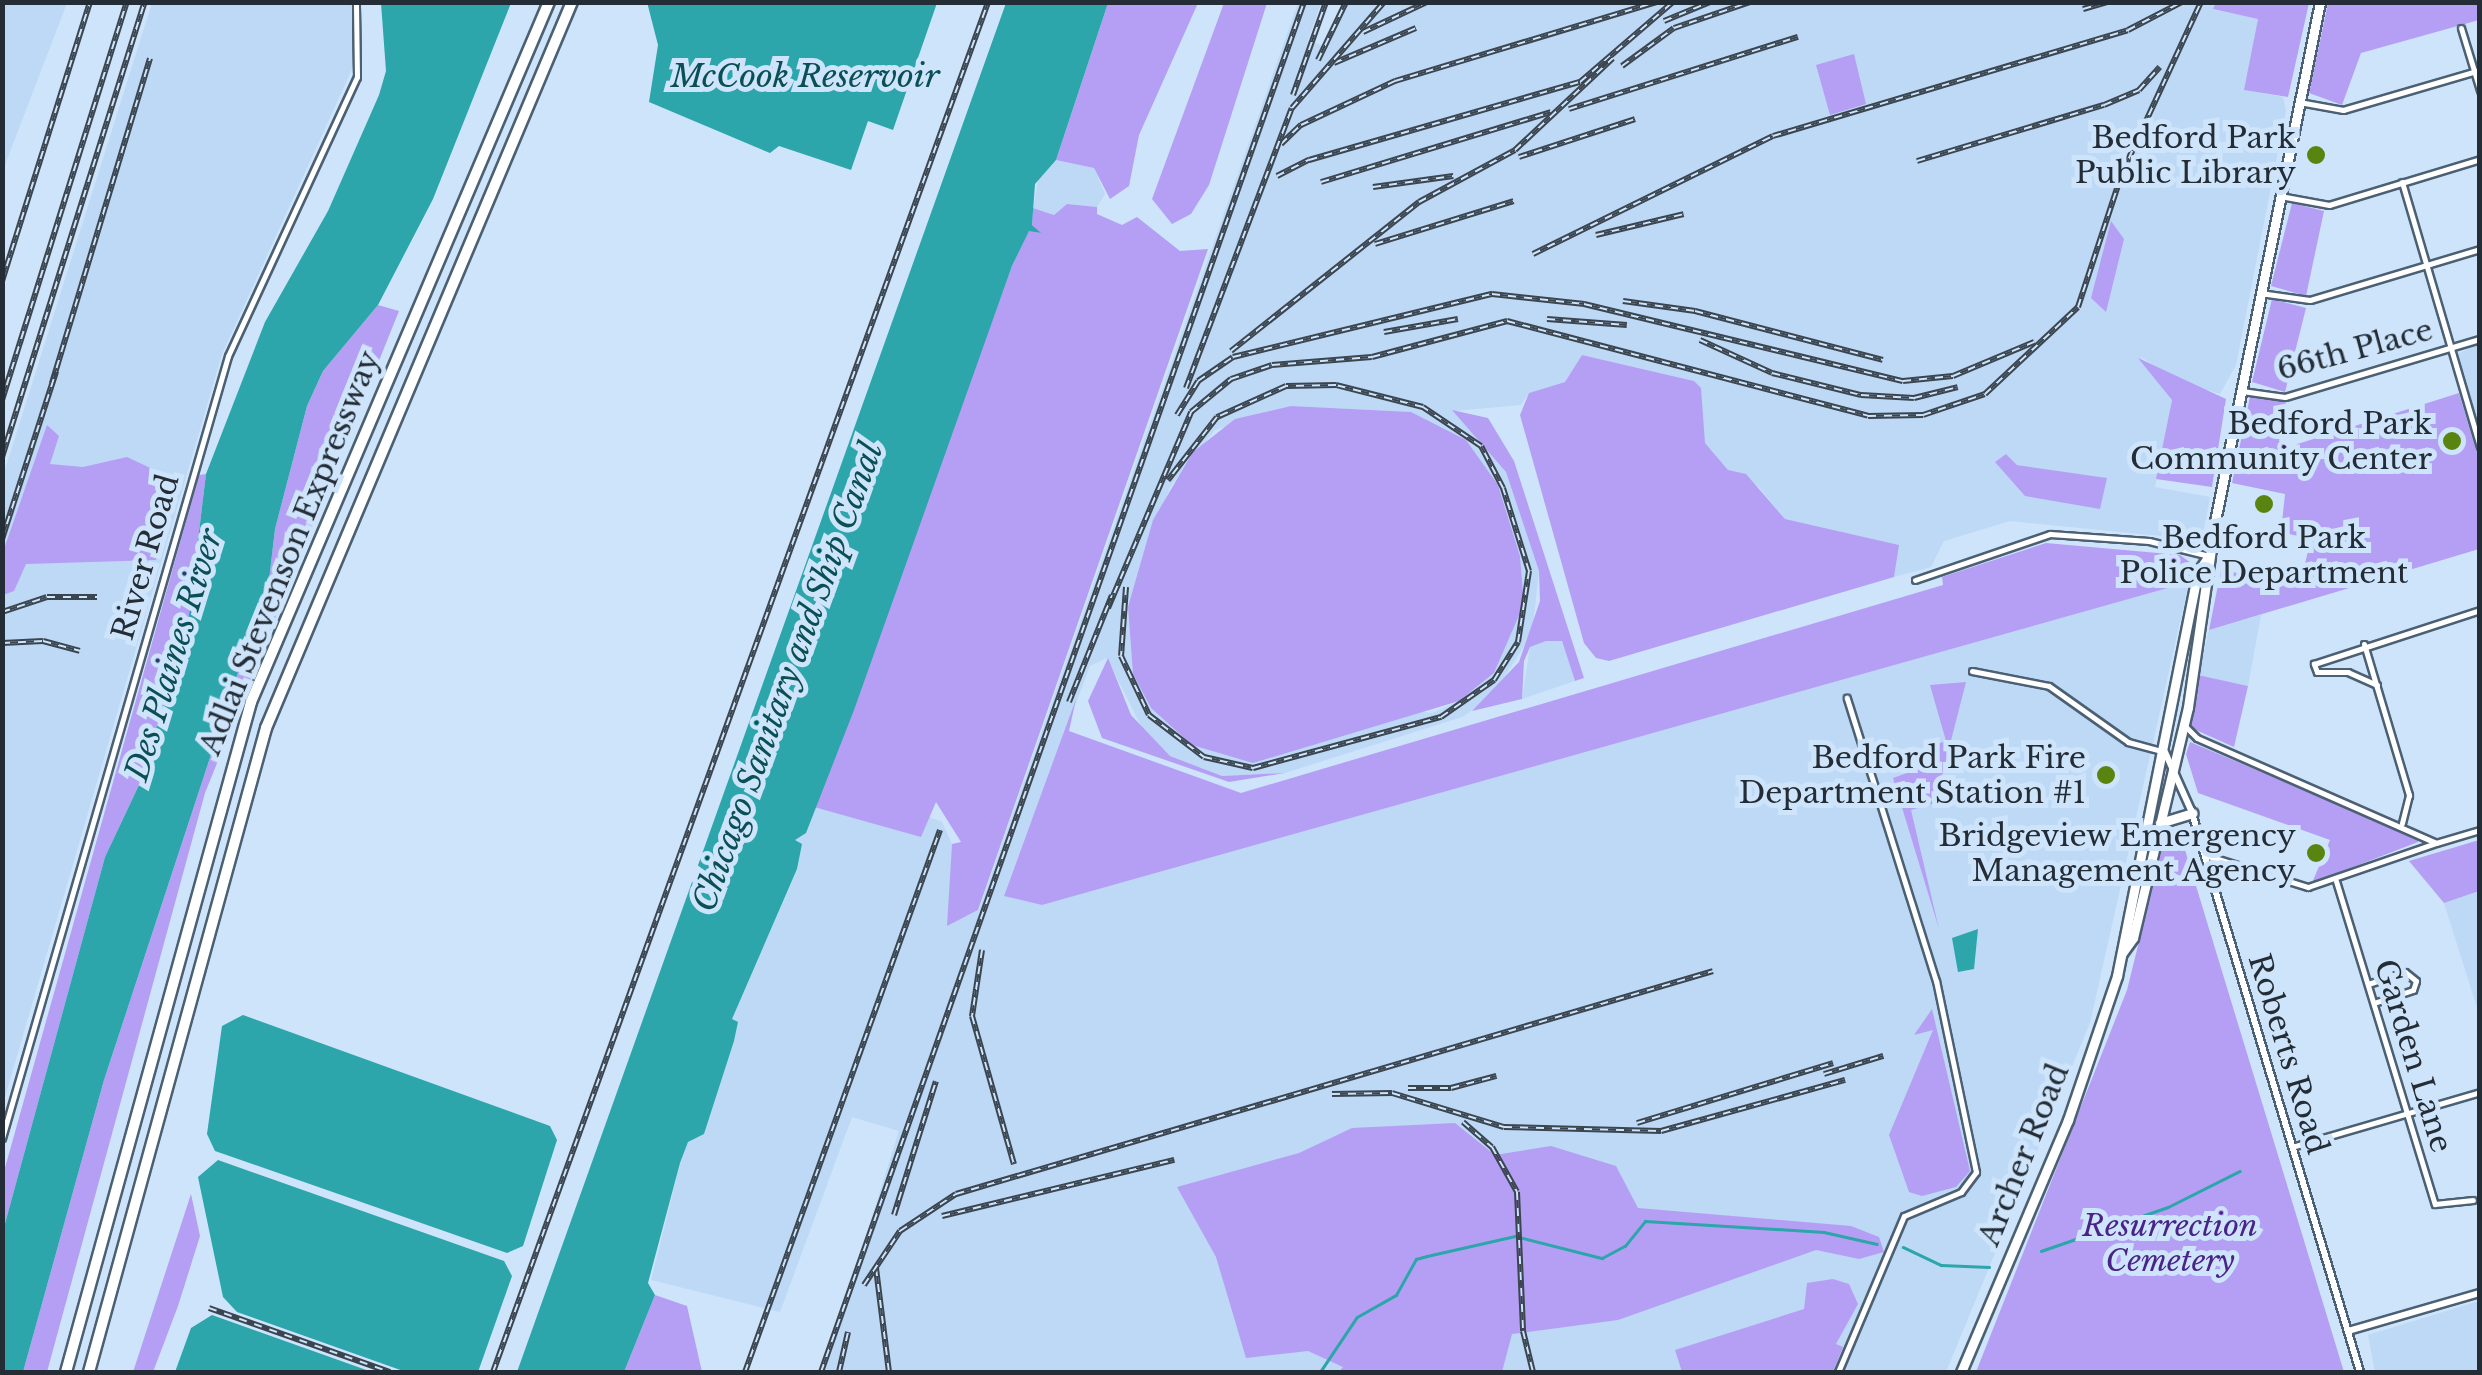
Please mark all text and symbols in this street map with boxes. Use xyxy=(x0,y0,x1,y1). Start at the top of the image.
water label: McCook Reservoir xyxy=(671,57,939,95)
place label: Bedford Park Public Library xyxy=(2075,120,2296,190)
marker: Bedford Park Public Library xyxy=(2305,144,2327,166)
street label: 66th Place xyxy=(2273,312,2437,388)
street label: Adlai Stevenson Expressway xyxy=(192,346,388,760)
place label: Bedford Park Community Center xyxy=(2129,406,2432,476)
marker: Bedford Park Community Center xyxy=(2441,430,2463,452)
water label: Chicago Sanitary and Ship Canal xyxy=(685,437,891,917)
street label: River Road xyxy=(105,470,187,644)
marker: Bedford Park Police Department xyxy=(2253,493,2275,515)
place label: Bedford Park Police Department xyxy=(2120,520,2408,590)
water label: Des Plaines River xyxy=(117,525,231,785)
place label: Bedford Park Fire Department Station #1 xyxy=(1739,740,2086,810)
marker: Bedford Park Fire Department Station #1 xyxy=(2095,764,2117,786)
place label: Bridgeview Emergency Management Agency xyxy=(1938,818,2296,888)
marker: Bridgeview Emergency Management Agency xyxy=(2305,842,2327,864)
street label: Roberts Road xyxy=(2240,950,2336,1158)
street label: Garden Lane xyxy=(2367,955,2459,1157)
street label: Archer Road xyxy=(1971,1058,2077,1252)
park label: Resurrection Cemetery xyxy=(2082,1208,2258,1278)

